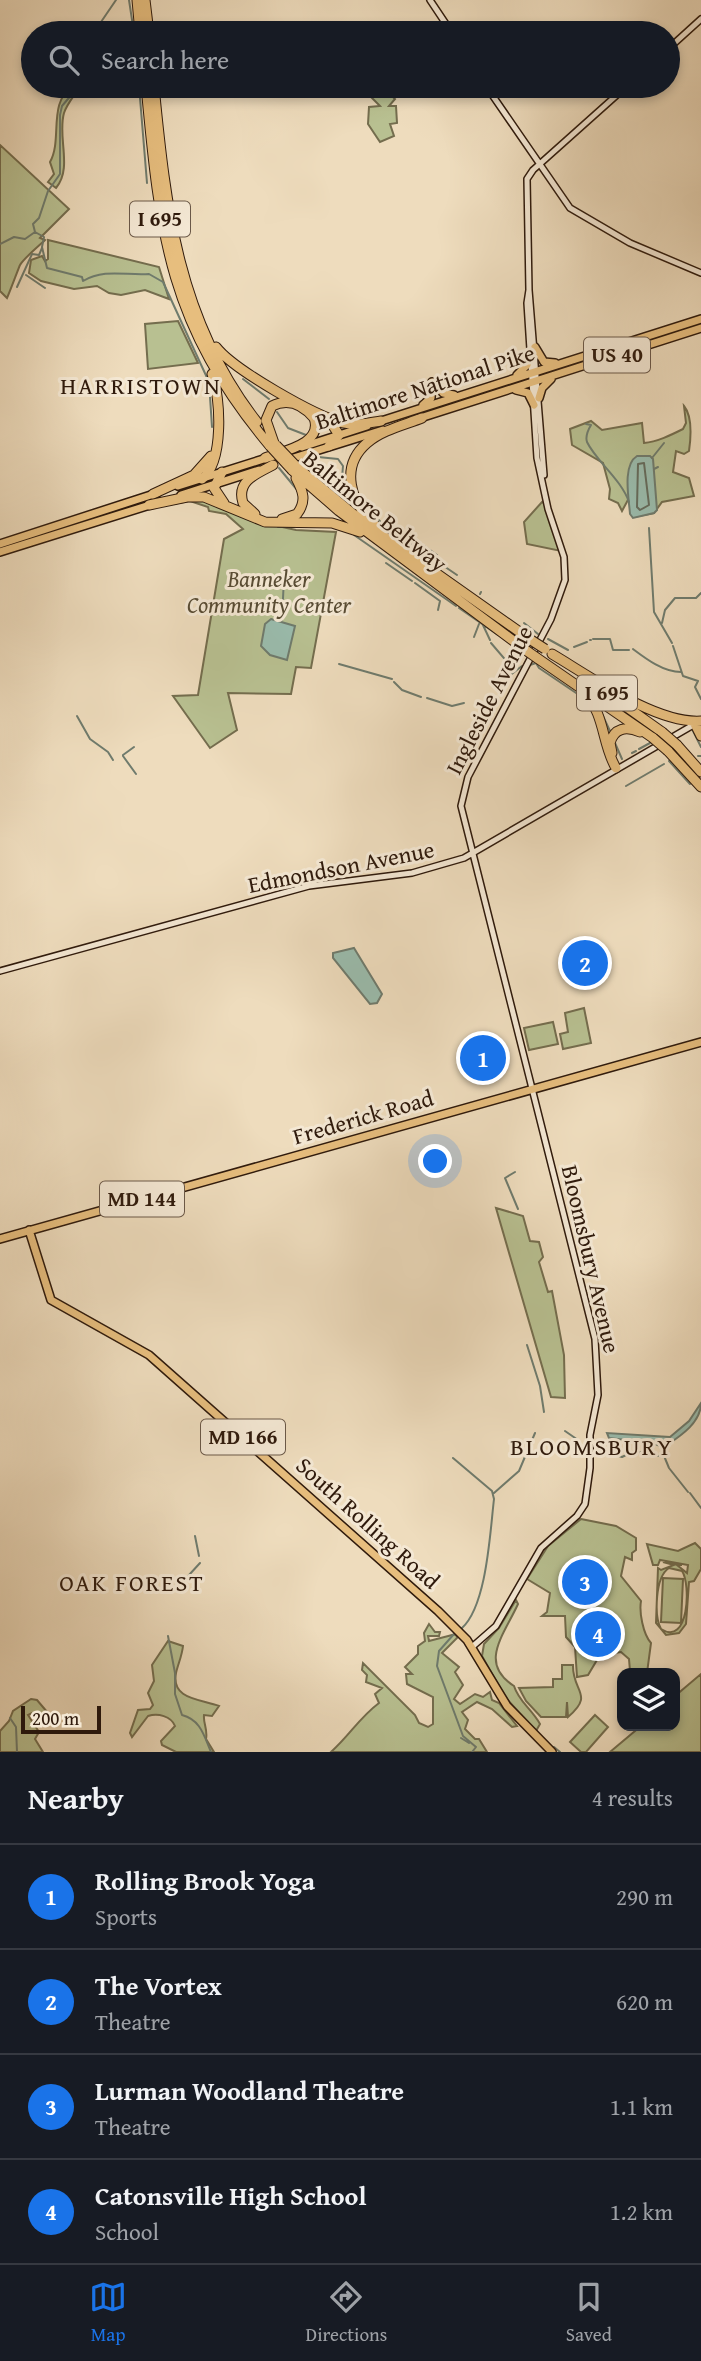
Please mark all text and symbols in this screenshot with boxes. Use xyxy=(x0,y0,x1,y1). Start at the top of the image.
search box xyxy=(21,21,680,98)
text: Search here xyxy=(101,40,229,79)
icon: search xyxy=(45,41,83,79)
road number: I 695 xyxy=(130,202,190,236)
street label: Baltimore National Pike xyxy=(311,335,539,438)
road number: US 40 xyxy=(584,338,650,372)
district label: HARRISTOWN xyxy=(60,368,222,403)
street label: Baltimore Beltway xyxy=(296,442,455,580)
park label: Banneker Community Center xyxy=(187,562,353,621)
street label: Ingleside Avenue xyxy=(437,620,540,780)
road number: I 695 xyxy=(577,676,637,710)
street label: Edmondson Avenue xyxy=(245,832,437,901)
pin: 2 xyxy=(562,937,608,989)
pin: 1 xyxy=(460,1032,506,1084)
street label: Frederick Road xyxy=(289,1080,438,1152)
your location xyxy=(418,1144,452,1178)
street label: Bloomsbury Avenue xyxy=(554,1162,629,1356)
road number: MD 144 xyxy=(100,1182,184,1216)
road number: MD 166 xyxy=(201,1420,285,1454)
district label: BLOOMSBURY xyxy=(510,1429,674,1464)
street label: South Rolling Road xyxy=(289,1449,448,1597)
pin: 3 xyxy=(562,1556,608,1608)
district label: OAK FOREST xyxy=(59,1565,205,1600)
pin: 4 xyxy=(575,1608,621,1660)
map controls xyxy=(617,1668,680,1731)
button: layers xyxy=(617,1668,680,1731)
scale bar xyxy=(21,1703,102,1735)
text: 200 m xyxy=(32,1704,79,1732)
text: Nearby xyxy=(28,1776,124,1820)
text: 4 results xyxy=(592,1781,673,1814)
text: Rolling Brook Yoga xyxy=(95,1861,315,1900)
text: 1 xyxy=(45,1880,57,1913)
text: 290 m xyxy=(616,1880,673,1913)
text: Sports xyxy=(95,1900,157,1933)
text: The Vortex xyxy=(95,1966,222,2005)
text: 2 xyxy=(45,1985,57,2018)
text: 620 m xyxy=(616,1985,673,2018)
text: Theatre xyxy=(95,2005,171,2038)
text: Lurman Woodland Theatre xyxy=(95,2071,404,2110)
text: 3 xyxy=(45,2090,57,2123)
text: 1.1 km xyxy=(610,2090,673,2123)
text: Theatre xyxy=(95,2110,171,2143)
text: Catonsville High School xyxy=(95,2176,366,2215)
text: 4 xyxy=(45,2195,57,2228)
text: 1.2 km xyxy=(610,2195,673,2228)
text: School xyxy=(95,2215,159,2248)
tab: Map xyxy=(89,2278,127,2348)
tab: Directions xyxy=(306,2278,387,2348)
tab: Saved xyxy=(566,2278,612,2348)

